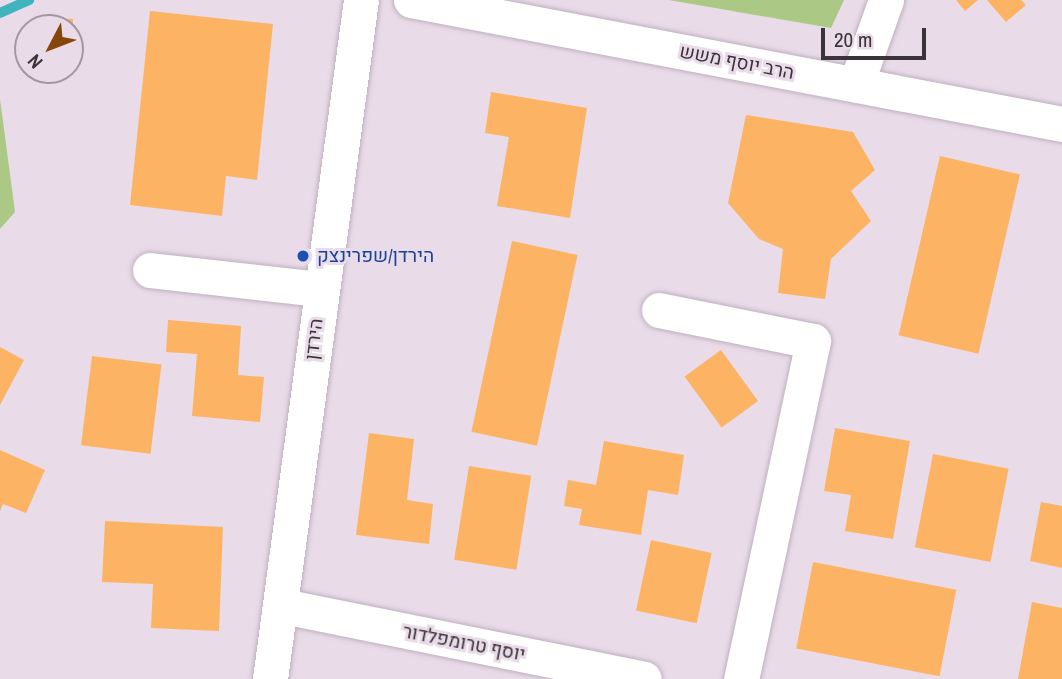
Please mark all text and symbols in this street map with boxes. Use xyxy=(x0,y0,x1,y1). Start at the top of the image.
north arrow xyxy=(14,14,84,84)
scale bar xyxy=(824,14,929,58)
text: 20 m xyxy=(834,25,872,54)
street label: הרב יוסף משש xyxy=(678,40,796,84)
text: N xyxy=(21,49,48,75)
place label: הירדן/שפרינצק xyxy=(317,245,434,267)
marker: הירדן/שפרינצק xyxy=(295,248,311,264)
street label: הירדן xyxy=(300,317,328,361)
street label: יוסף טרומפלדור xyxy=(401,620,527,666)

